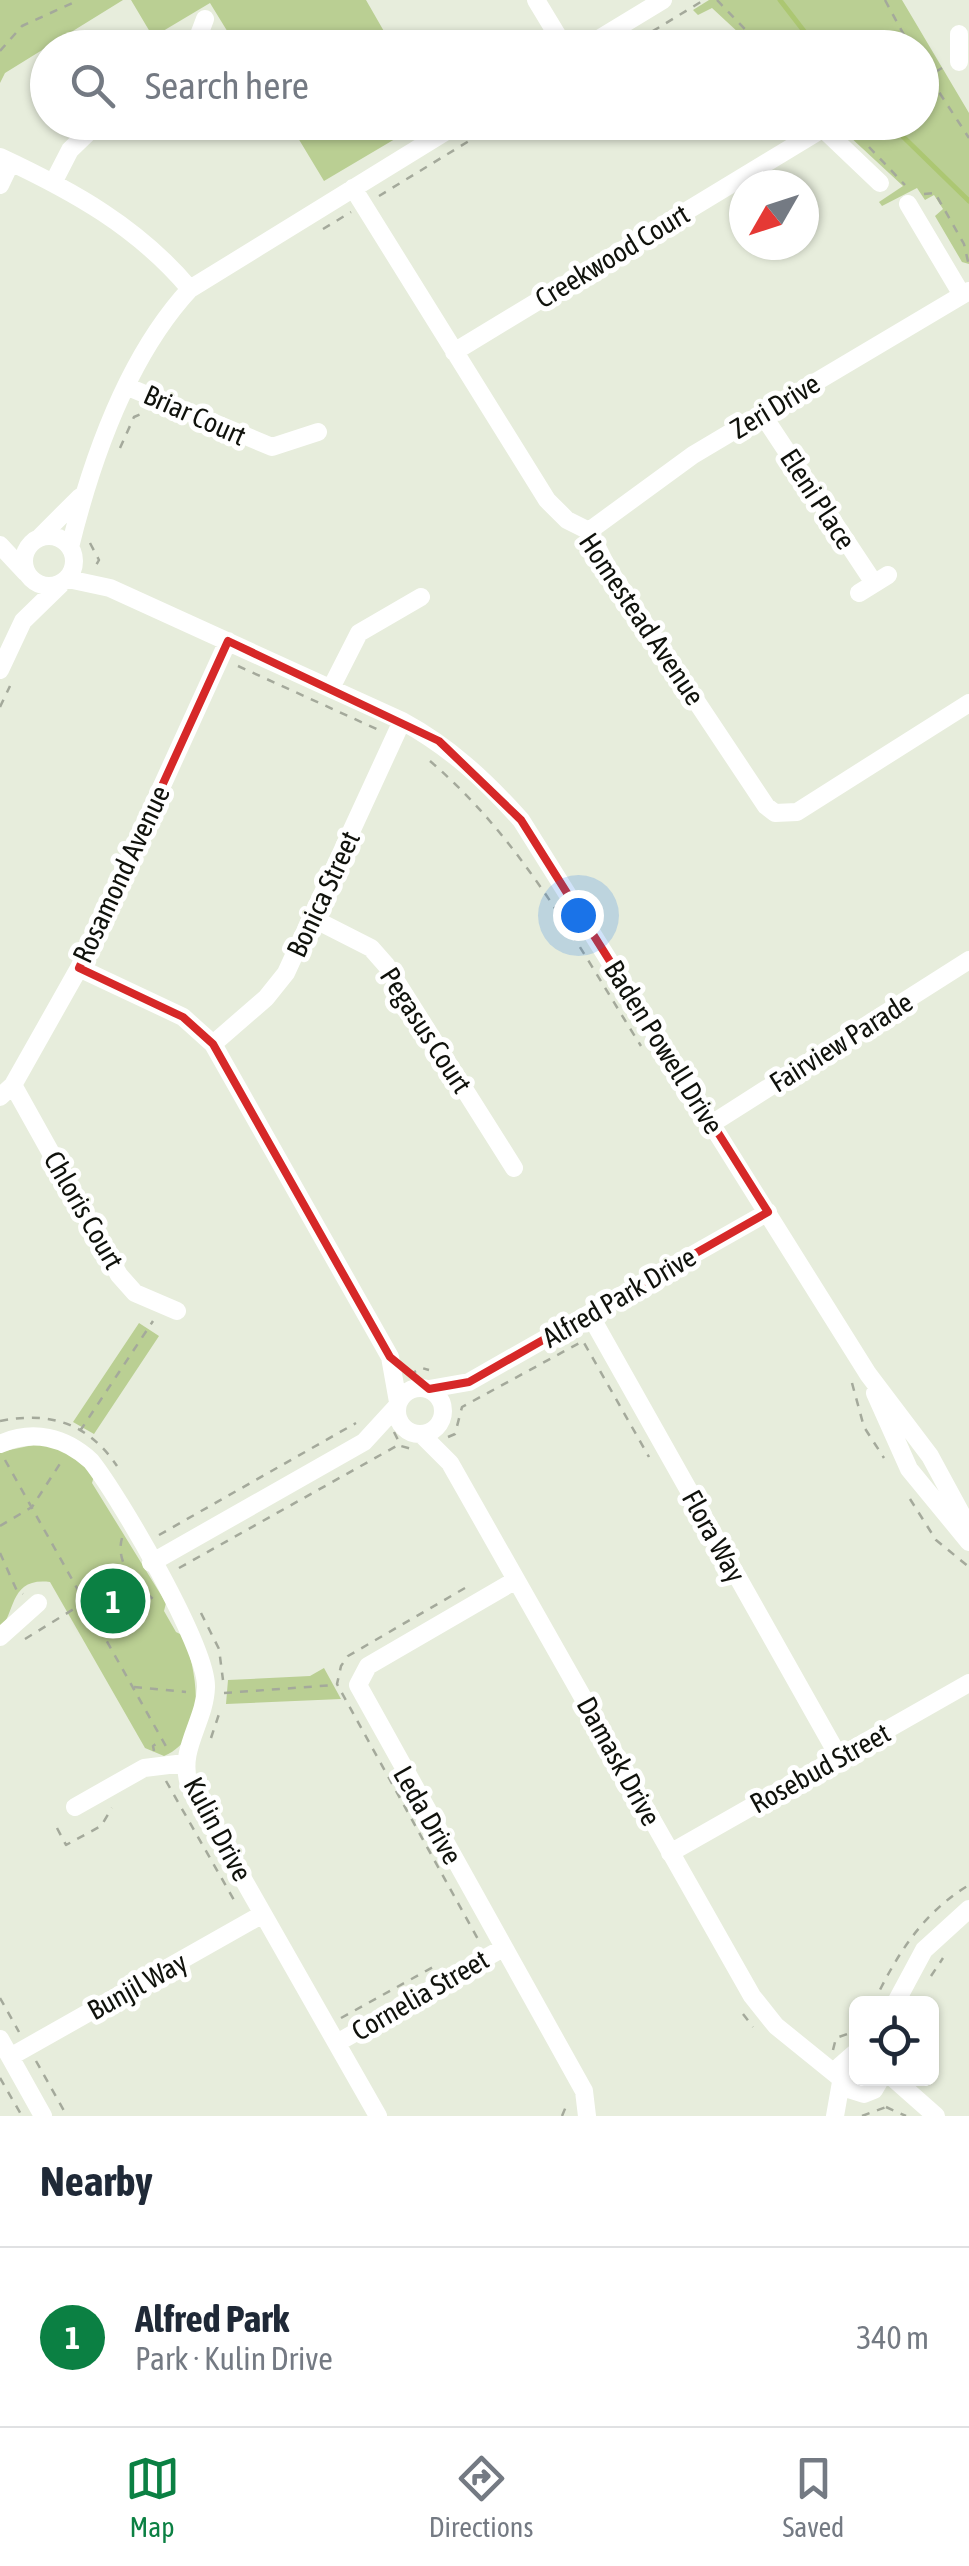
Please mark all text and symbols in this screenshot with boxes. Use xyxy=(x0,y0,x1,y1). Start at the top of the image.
search box xyxy=(30,30,939,140)
icon: search xyxy=(65,58,120,113)
text: Search here xyxy=(145,64,309,107)
north arrow xyxy=(729,170,819,260)
street label: Creekwood Court xyxy=(529,198,695,314)
street label: Zeri Drive xyxy=(725,367,825,445)
street label: Briar Court xyxy=(139,378,251,452)
street label: Eleni Place xyxy=(774,443,862,555)
street label: Homestead Avenue xyxy=(573,527,711,711)
street label: Rosamond Avenue xyxy=(66,780,176,968)
street label: Bonica Street xyxy=(280,826,366,962)
your location xyxy=(553,890,604,941)
street label: Baden Powell Drive xyxy=(598,954,730,1140)
street label: Pegasus Court xyxy=(374,961,478,1099)
street label: Fairview Parade xyxy=(764,985,918,1099)
street label: Chloris Court xyxy=(38,1146,130,1274)
street label: Alfred Park Drive xyxy=(537,1240,701,1354)
street label: Flora Way xyxy=(676,1484,752,1588)
pin: 1 xyxy=(80,1564,146,1638)
street label: Damask Drive xyxy=(571,1691,667,1831)
street label: Rosebud Street xyxy=(744,1716,896,1820)
street label: Leda Drive xyxy=(387,1760,469,1870)
street label: Kulin Drive xyxy=(177,1772,259,1886)
street label: Cornelia Street xyxy=(346,1943,494,2047)
street label: Bunjil Way xyxy=(82,1946,192,2026)
map controls xyxy=(849,1996,939,2086)
button: locate xyxy=(849,1996,939,2086)
text: Nearby xyxy=(40,2157,153,2205)
text: Alfred Park xyxy=(135,2297,289,2340)
text: 1 xyxy=(65,2319,80,2356)
text: 340 m xyxy=(856,2319,929,2356)
text: Park · Kulin Drive xyxy=(135,2340,333,2377)
tab: Map xyxy=(125,2451,180,2543)
tab: Directions xyxy=(429,2451,533,2543)
tab: Saved xyxy=(783,2451,844,2543)

